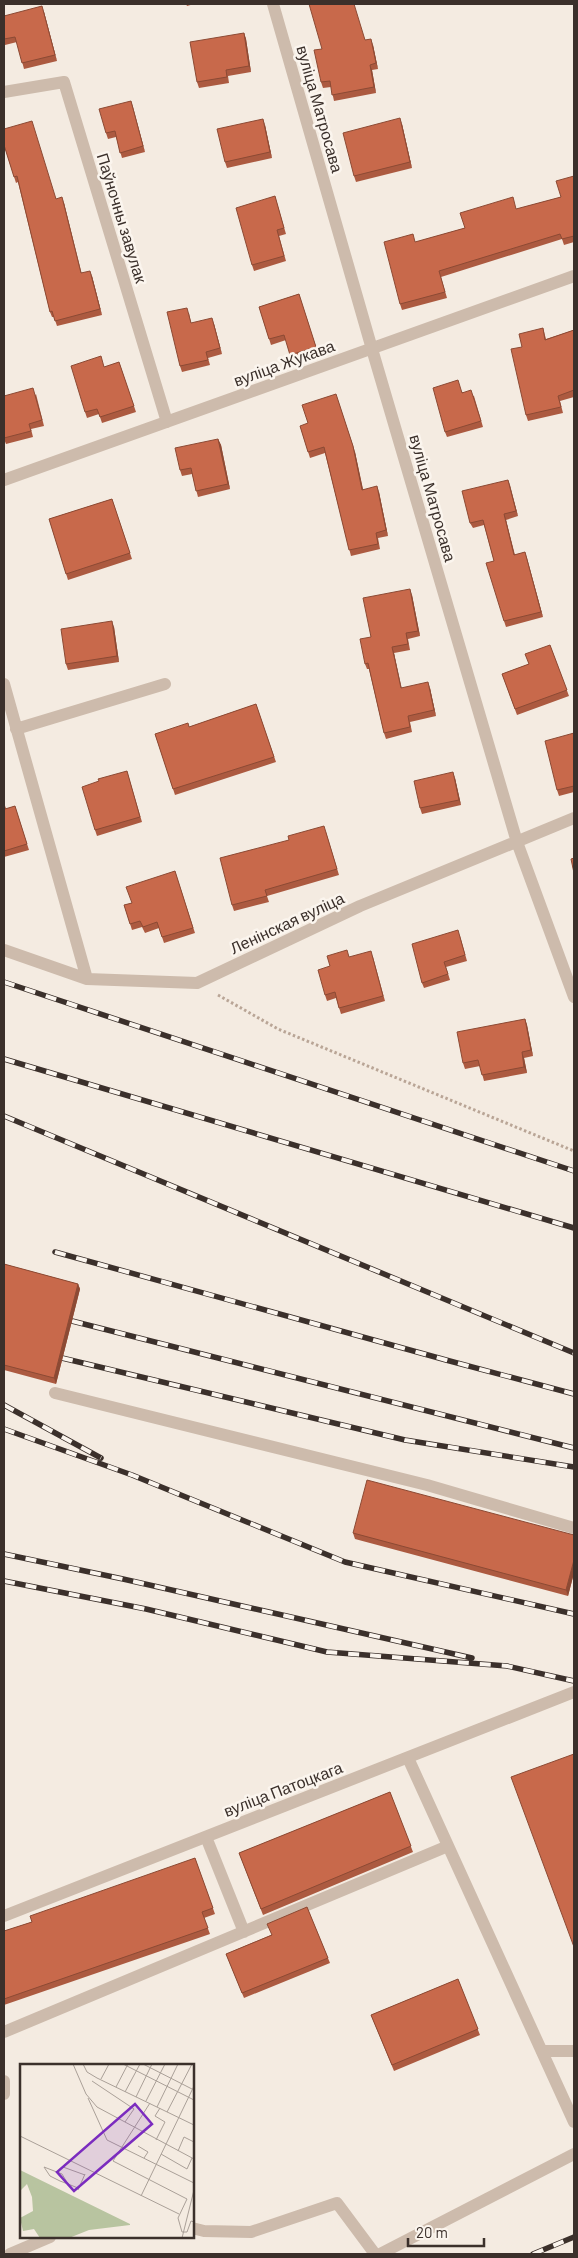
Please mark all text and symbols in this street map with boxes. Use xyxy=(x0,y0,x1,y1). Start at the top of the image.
street label: вуліца Матросава xyxy=(293,43,348,175)
street label: Паўночны завулак xyxy=(94,151,152,286)
street label: вуліца Жукава xyxy=(231,335,337,390)
street label: вуліца Матросава xyxy=(406,432,461,564)
street label: Ленінская вуліца xyxy=(227,888,347,957)
street label: вуліца Патоцкага xyxy=(221,1757,345,1820)
inset map xyxy=(20,2064,194,2238)
scale bar xyxy=(408,2216,484,2248)
text: 20 m xyxy=(416,2223,448,2241)

